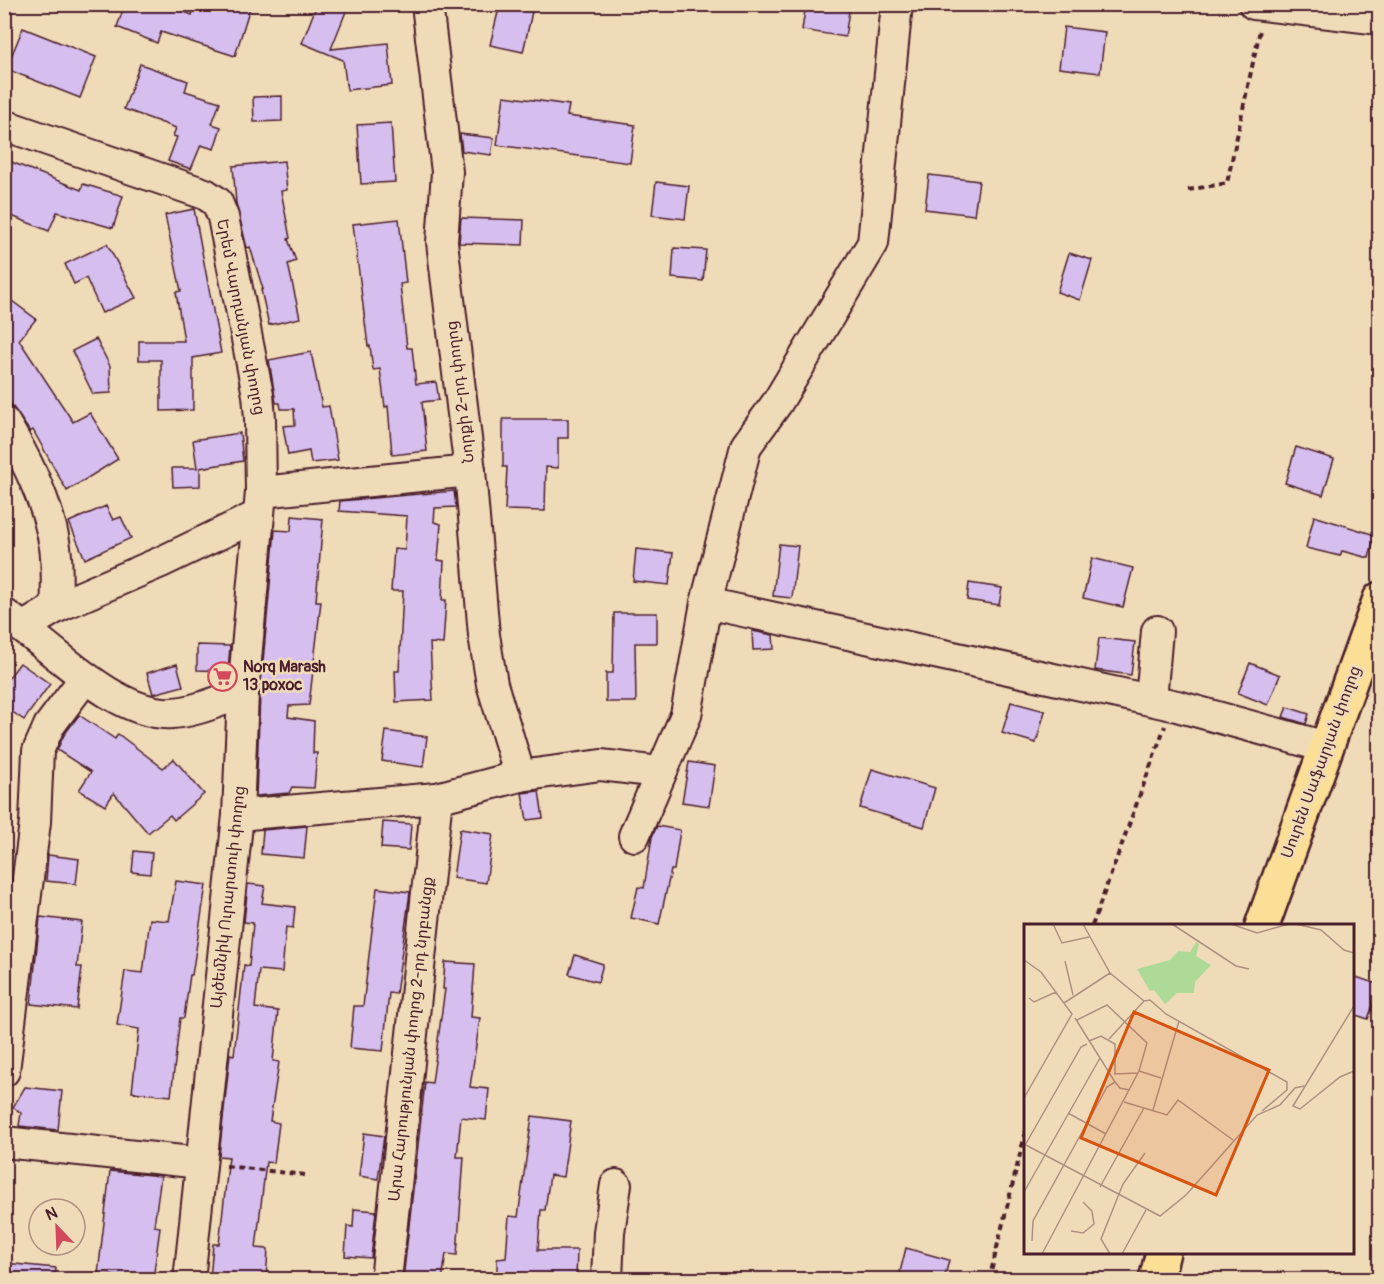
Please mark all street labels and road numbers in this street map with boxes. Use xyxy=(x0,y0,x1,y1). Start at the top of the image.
street label: Երեմ Վարդանյան փողոց xyxy=(212,217,270,417)
street label: Նորքի 2-րդ փողոց xyxy=(441,320,479,464)
street label: Սուրեն Սաֆարյան փողոց xyxy=(1277,663,1365,861)
street label: Այծեմնիկ Ուրարտուի փողոց xyxy=(206,785,250,1009)
street label: Արա Հարությունյան փողոց 2-րդ նրբանցք xyxy=(384,876,438,1202)

